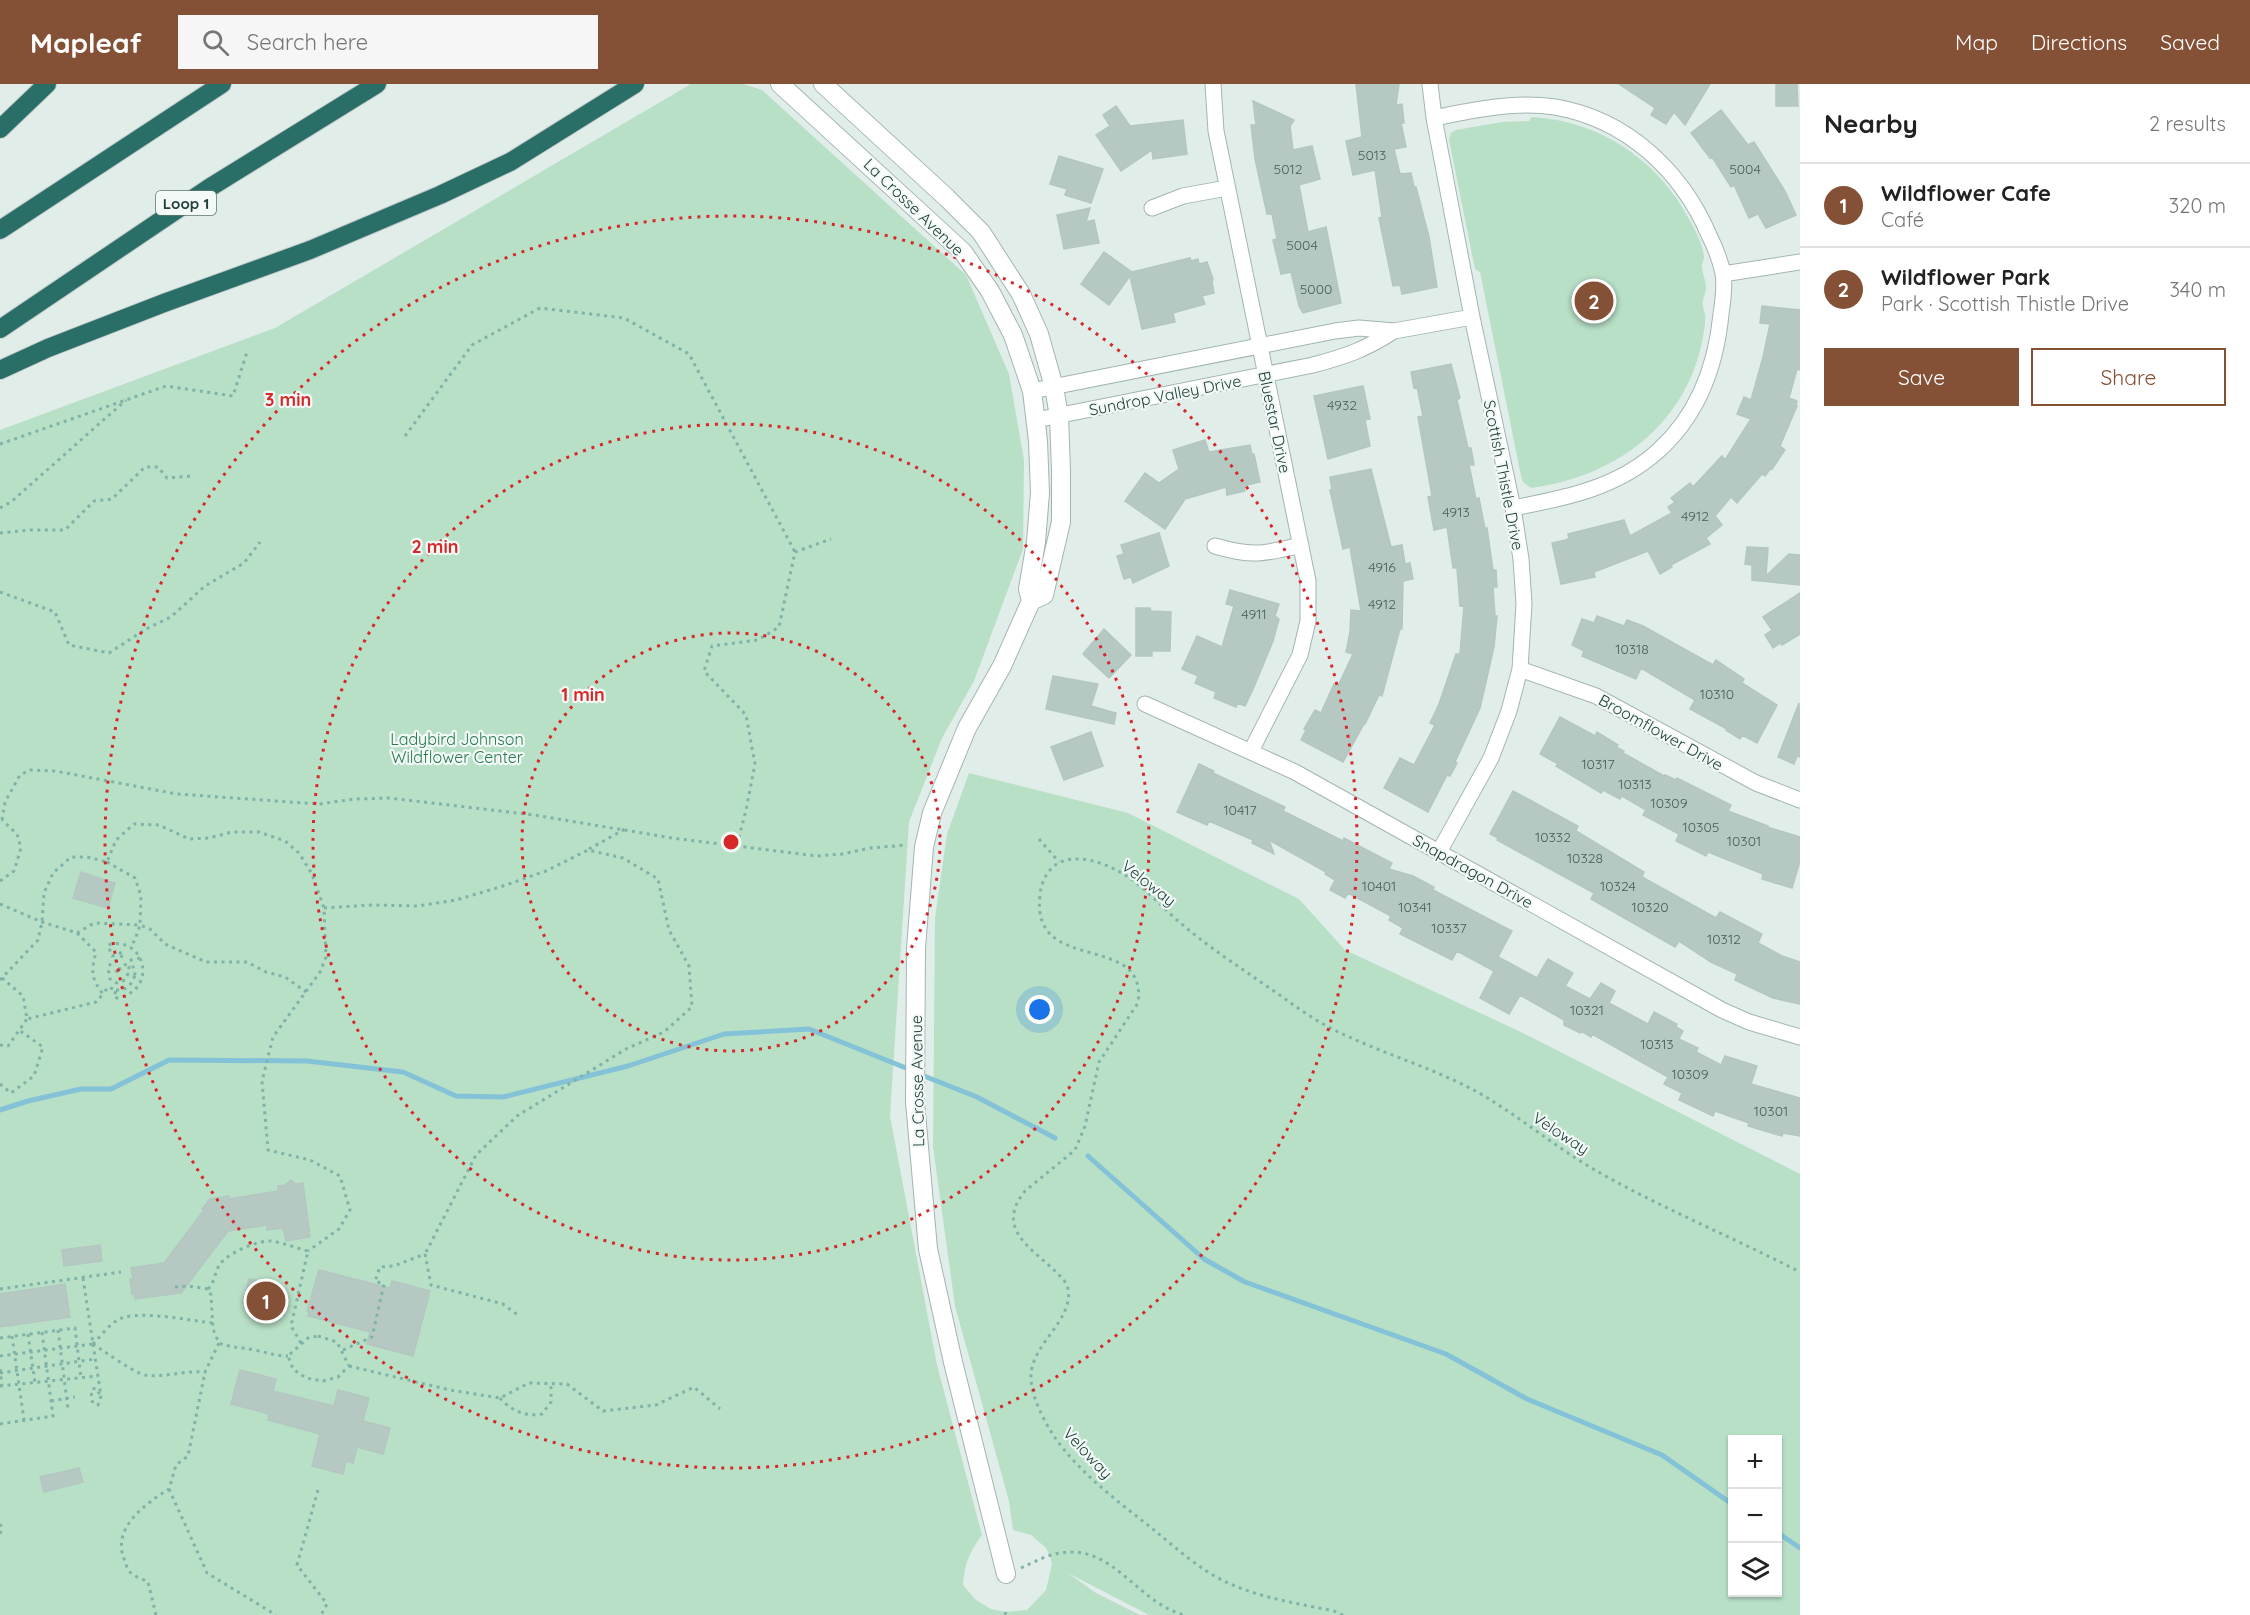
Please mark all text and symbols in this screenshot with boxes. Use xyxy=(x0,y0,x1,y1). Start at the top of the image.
search box xyxy=(178,15,598,69)
text: Mapleaf xyxy=(30,25,142,60)
icon: search xyxy=(199,26,232,59)
text: Search here xyxy=(247,28,368,56)
text: Map xyxy=(1955,29,1998,55)
text: Directions xyxy=(2031,29,2127,55)
text: Saved xyxy=(2160,29,2220,55)
text: Nearby xyxy=(1824,107,1918,140)
text: 2 results xyxy=(2149,111,2226,136)
house number: 5013 xyxy=(1358,146,1386,164)
street label: La Crosse Avenue xyxy=(860,154,968,260)
house number: 5012 xyxy=(1274,160,1303,178)
house number: 5004 xyxy=(1729,160,1761,178)
text: Wildflower Cafe xyxy=(1881,179,2051,207)
road number: Loop 1 xyxy=(156,191,216,215)
text: 1 xyxy=(1840,193,1847,218)
text: 320 m xyxy=(2169,193,2226,218)
text: Café xyxy=(1881,207,1924,232)
house number: 5004 xyxy=(1286,236,1318,254)
text: Wildflower Park xyxy=(1881,263,2050,291)
text: 2 xyxy=(1838,277,1849,302)
text: 340 m xyxy=(2169,277,2226,302)
pin: 2 xyxy=(1574,278,1614,324)
house number: 5000 xyxy=(1300,280,1332,298)
text: Park · Scottish Thistle Drive xyxy=(1881,291,2129,316)
button: Save xyxy=(1824,348,2019,406)
button: Share xyxy=(2031,348,2226,406)
street label: Bluestar Drive xyxy=(1254,369,1296,475)
street label: Sundrop Valley Drive xyxy=(1087,370,1243,420)
text: 3 min xyxy=(265,388,311,411)
house number: 4932 xyxy=(1327,396,1357,414)
street label: Scottish Thistle Drive xyxy=(1480,398,1528,552)
house number: 4913 xyxy=(1442,503,1470,521)
house number: 4912 xyxy=(1681,507,1709,525)
text: 2 min xyxy=(412,535,458,558)
house number: 4916 xyxy=(1368,558,1396,576)
house number: 4912 xyxy=(1368,595,1396,613)
house number: 4911 xyxy=(1241,605,1267,623)
house number: 10318 xyxy=(1615,640,1649,658)
text: 1 min xyxy=(561,683,605,706)
house number: 10310 xyxy=(1700,685,1734,703)
street label: Broomflower Drive xyxy=(1595,689,1727,775)
park label: Ladybird Johnson Wildflower Center xyxy=(390,729,524,767)
house number: 10317 xyxy=(1581,755,1615,773)
house number: 10313 xyxy=(1618,775,1652,793)
house number: 10309 xyxy=(1651,794,1688,812)
house number: 10417 xyxy=(1223,801,1257,819)
house number: 10305 xyxy=(1683,818,1719,836)
house number: 10332 xyxy=(1535,828,1571,846)
street label: Snapdragon Drive xyxy=(1409,830,1537,912)
centre of rings xyxy=(721,832,741,852)
house number: 10301 xyxy=(1727,832,1761,850)
house number: 10328 xyxy=(1567,849,1603,867)
street label: Veloway xyxy=(1118,856,1180,910)
house number: 10401 xyxy=(1362,877,1396,895)
house number: 10324 xyxy=(1600,877,1636,895)
house number: 10341 xyxy=(1398,898,1432,916)
house number: 10320 xyxy=(1632,898,1668,916)
house number: 10337 xyxy=(1431,919,1467,937)
house number: 10312 xyxy=(1707,930,1741,948)
your location xyxy=(1025,995,1054,1024)
house number: 10321 xyxy=(1570,1001,1604,1019)
street label: La Crosse Avenue xyxy=(906,1015,928,1147)
house number: 10313 xyxy=(1640,1035,1674,1053)
house number: 10309 xyxy=(1672,1065,1709,1083)
house number: 10301 xyxy=(1754,1102,1788,1120)
street label: Veloway xyxy=(1529,1107,1593,1159)
pin: 1 xyxy=(246,1278,286,1324)
street label: Veloway xyxy=(1059,1423,1117,1483)
map controls xyxy=(1728,1435,1782,1597)
button: + xyxy=(1728,1435,1782,1489)
button: − xyxy=(1728,1489,1782,1543)
button: layers xyxy=(1728,1543,1782,1597)

